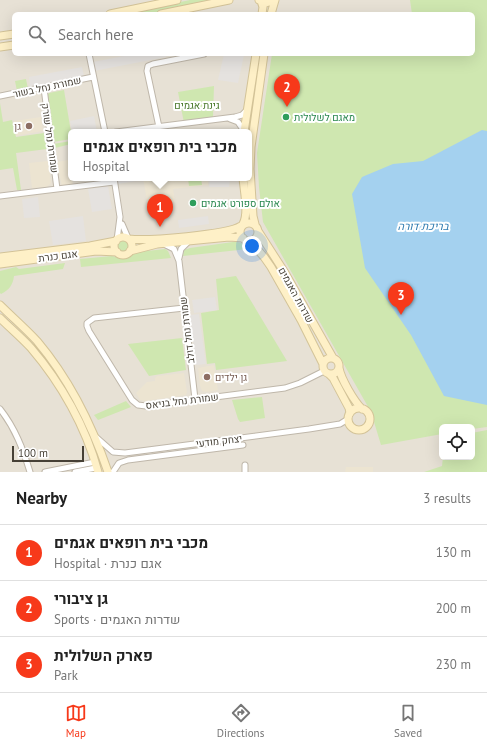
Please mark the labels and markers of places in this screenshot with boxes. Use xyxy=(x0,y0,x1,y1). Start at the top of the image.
pin: 2 xyxy=(274,74,300,107)
place label: מאגם לשלולית xyxy=(294,111,355,124)
marker: מאגם לשלולית xyxy=(281,112,291,122)
place label: גן xyxy=(14,120,21,133)
marker: גן xyxy=(24,121,34,131)
pin: 1 xyxy=(147,194,173,227)
place label: אולם ספורט אגמים xyxy=(201,197,280,210)
marker: אולם ספורט אגמים xyxy=(188,198,198,208)
pin: 3 xyxy=(388,282,414,315)
place label: גן ילדים xyxy=(215,371,247,384)
marker: גן ילדים xyxy=(202,372,212,382)

